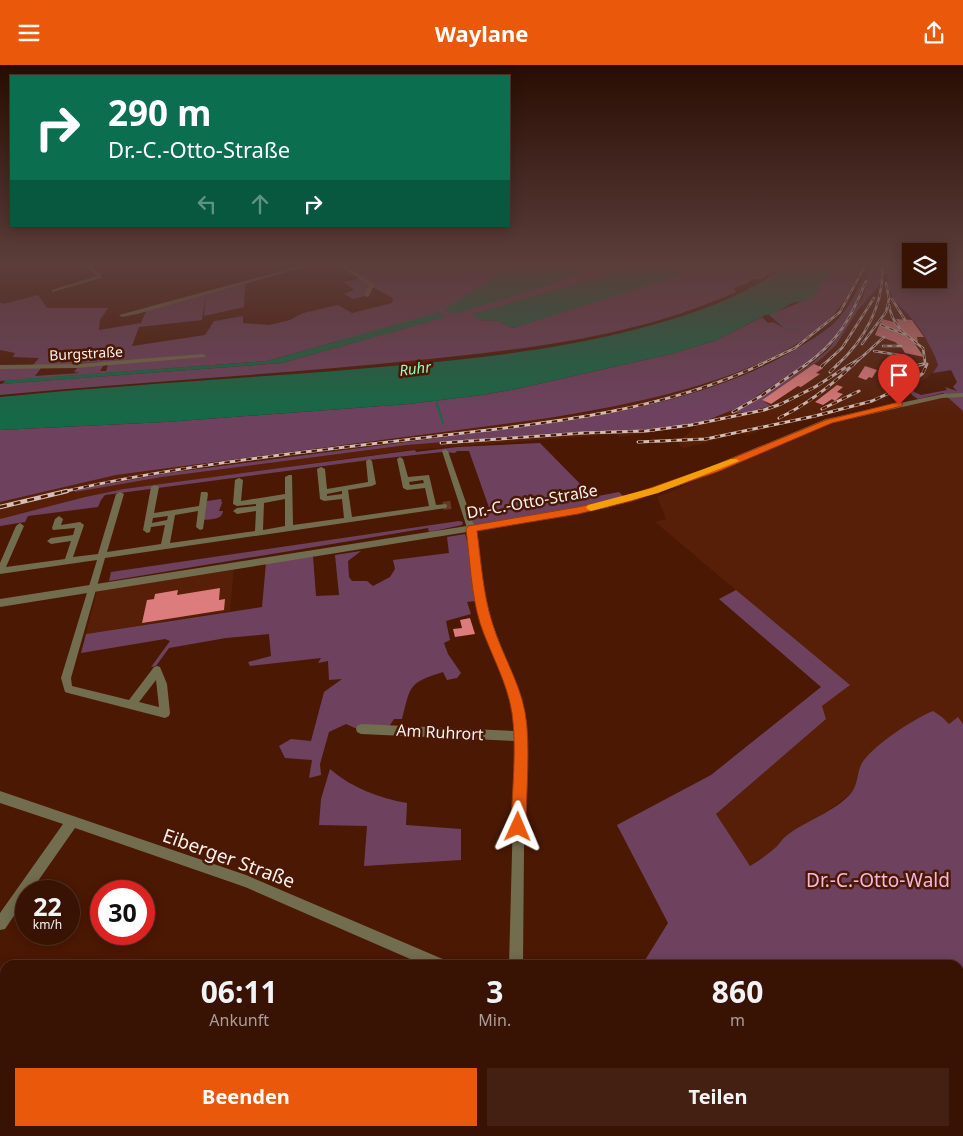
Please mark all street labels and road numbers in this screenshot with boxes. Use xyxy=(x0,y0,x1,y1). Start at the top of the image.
street label: Burgstraße xyxy=(49,342,123,364)
street label: Dr.-C.-Otto-Straße xyxy=(465,479,599,523)
street label: Am Ruhrort xyxy=(396,719,484,745)
street label: Eiberger Straße xyxy=(159,822,299,894)

